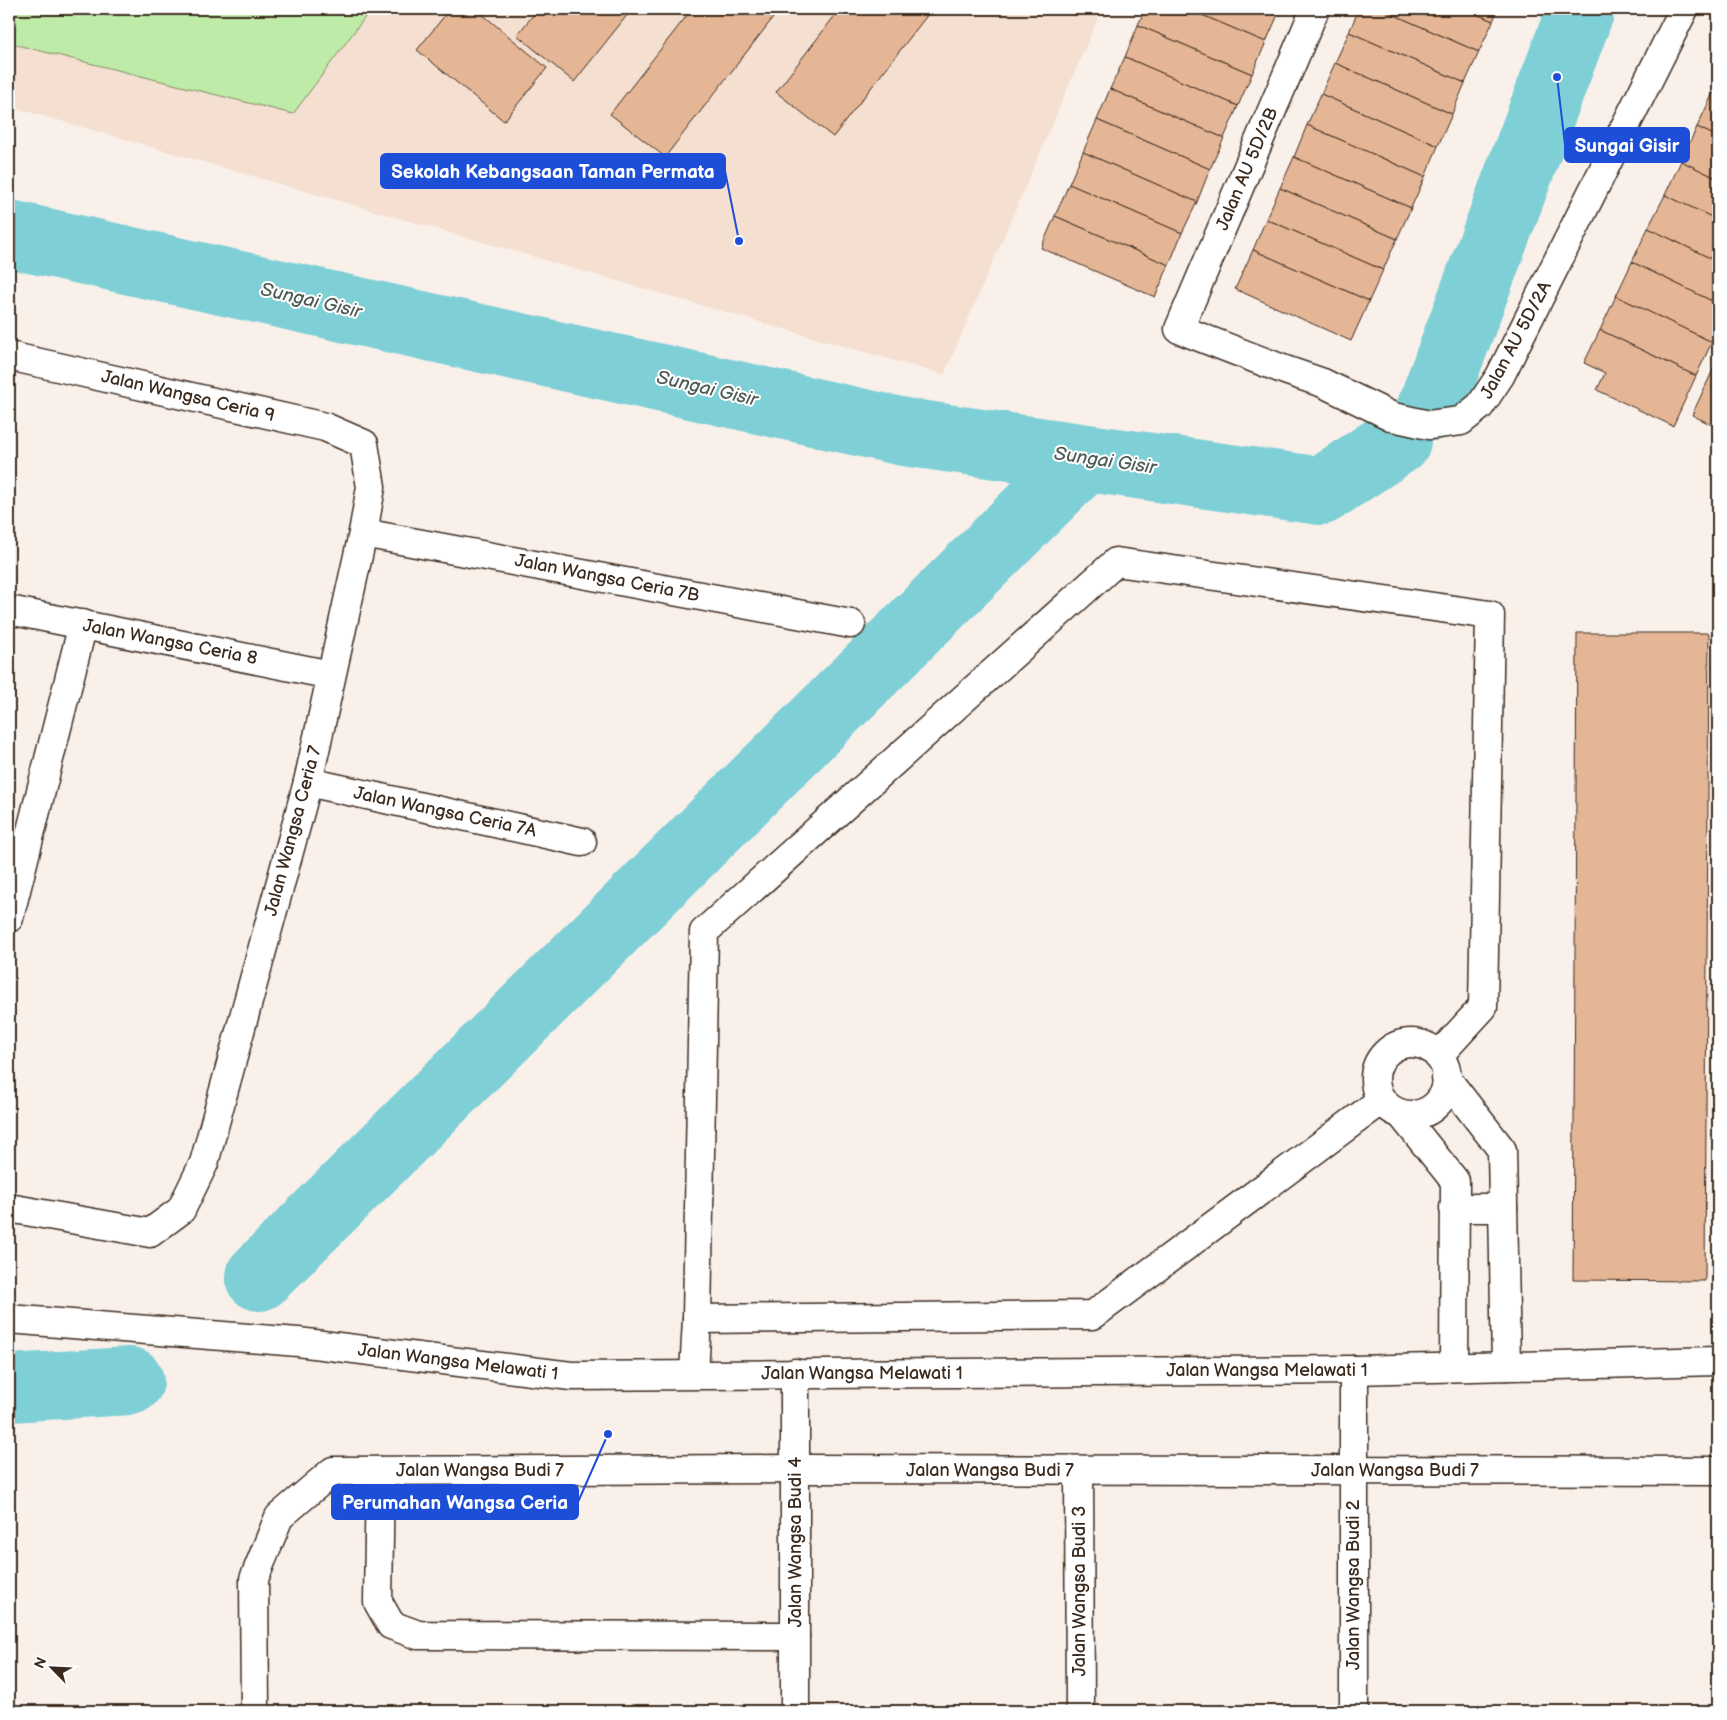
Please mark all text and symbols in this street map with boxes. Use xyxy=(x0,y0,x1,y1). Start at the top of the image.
street label: Jalan AU 5D/2B xyxy=(1212,104,1282,234)
callout: Sungai Gisir xyxy=(1565,128,1689,162)
text: Sungai Gisir xyxy=(1575,135,1680,158)
callout: Sekolah Kebangsaan Taman Permata xyxy=(381,154,725,188)
text: Sekolah Kebangsaan Taman Permata xyxy=(391,161,715,184)
water label: Sungai Gisir xyxy=(258,278,365,324)
street label: Jalan AU 5D/2A xyxy=(1476,278,1556,402)
street label: Jalan Wangsa Ceria 9 xyxy=(99,366,277,426)
water label: Sungai Gisir xyxy=(654,366,761,412)
water label: Sungai Gisir xyxy=(1052,442,1159,480)
street label: Jalan Wangsa Ceria 7B xyxy=(513,550,701,606)
street label: Jalan Wangsa Ceria 8 xyxy=(81,615,259,669)
street label: Jalan Wangsa Ceria 7 xyxy=(260,743,326,918)
street label: Jalan Wangsa Ceria 7A xyxy=(352,782,538,842)
street label: Jalan Wangsa Melawati 1 xyxy=(357,1339,559,1385)
street label: Jalan Wangsa Melawati 1 xyxy=(1166,1360,1368,1381)
street label: Jalan Wangsa Melawati 1 xyxy=(761,1363,963,1384)
street label: Jalan Wangsa Budi 4 xyxy=(785,1457,806,1627)
street label: Jalan Wangsa Budi 7 xyxy=(396,1460,564,1481)
street label: Jalan Wangsa Budi 7 xyxy=(906,1460,1074,1481)
street label: Jalan Wangsa Budi 7 xyxy=(1311,1460,1479,1481)
callout: Perumahan Wangsa Ceria xyxy=(332,1485,578,1519)
text: Perumahan Wangsa Ceria xyxy=(342,1492,568,1515)
street label: Jalan Wangsa Budi 2 xyxy=(1343,1500,1364,1670)
street label: Jalan Wangsa Budi 3 xyxy=(1069,1506,1090,1676)
north arrow xyxy=(28,1642,78,1692)
text: N xyxy=(31,1655,50,1671)

